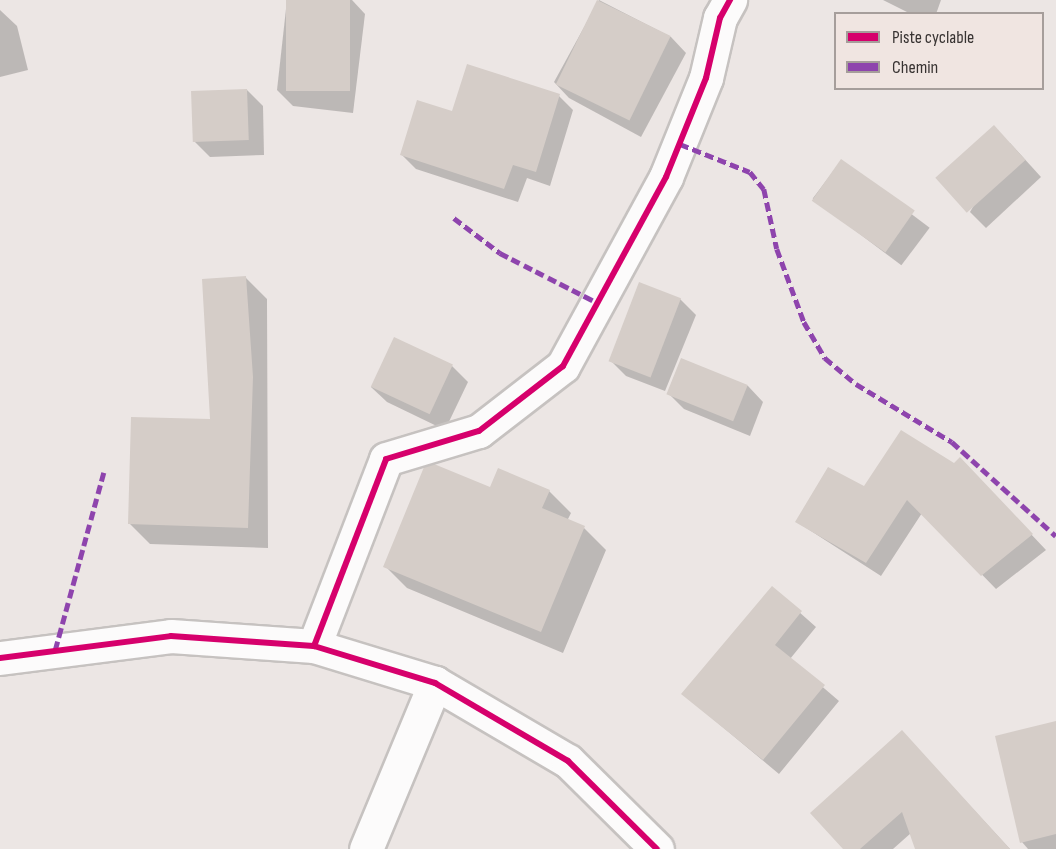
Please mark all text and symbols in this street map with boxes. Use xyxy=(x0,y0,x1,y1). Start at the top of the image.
legend xyxy=(834,12,1044,90)
text: Piste cyclable xyxy=(892,27,974,48)
text: Chemin xyxy=(892,57,938,78)

